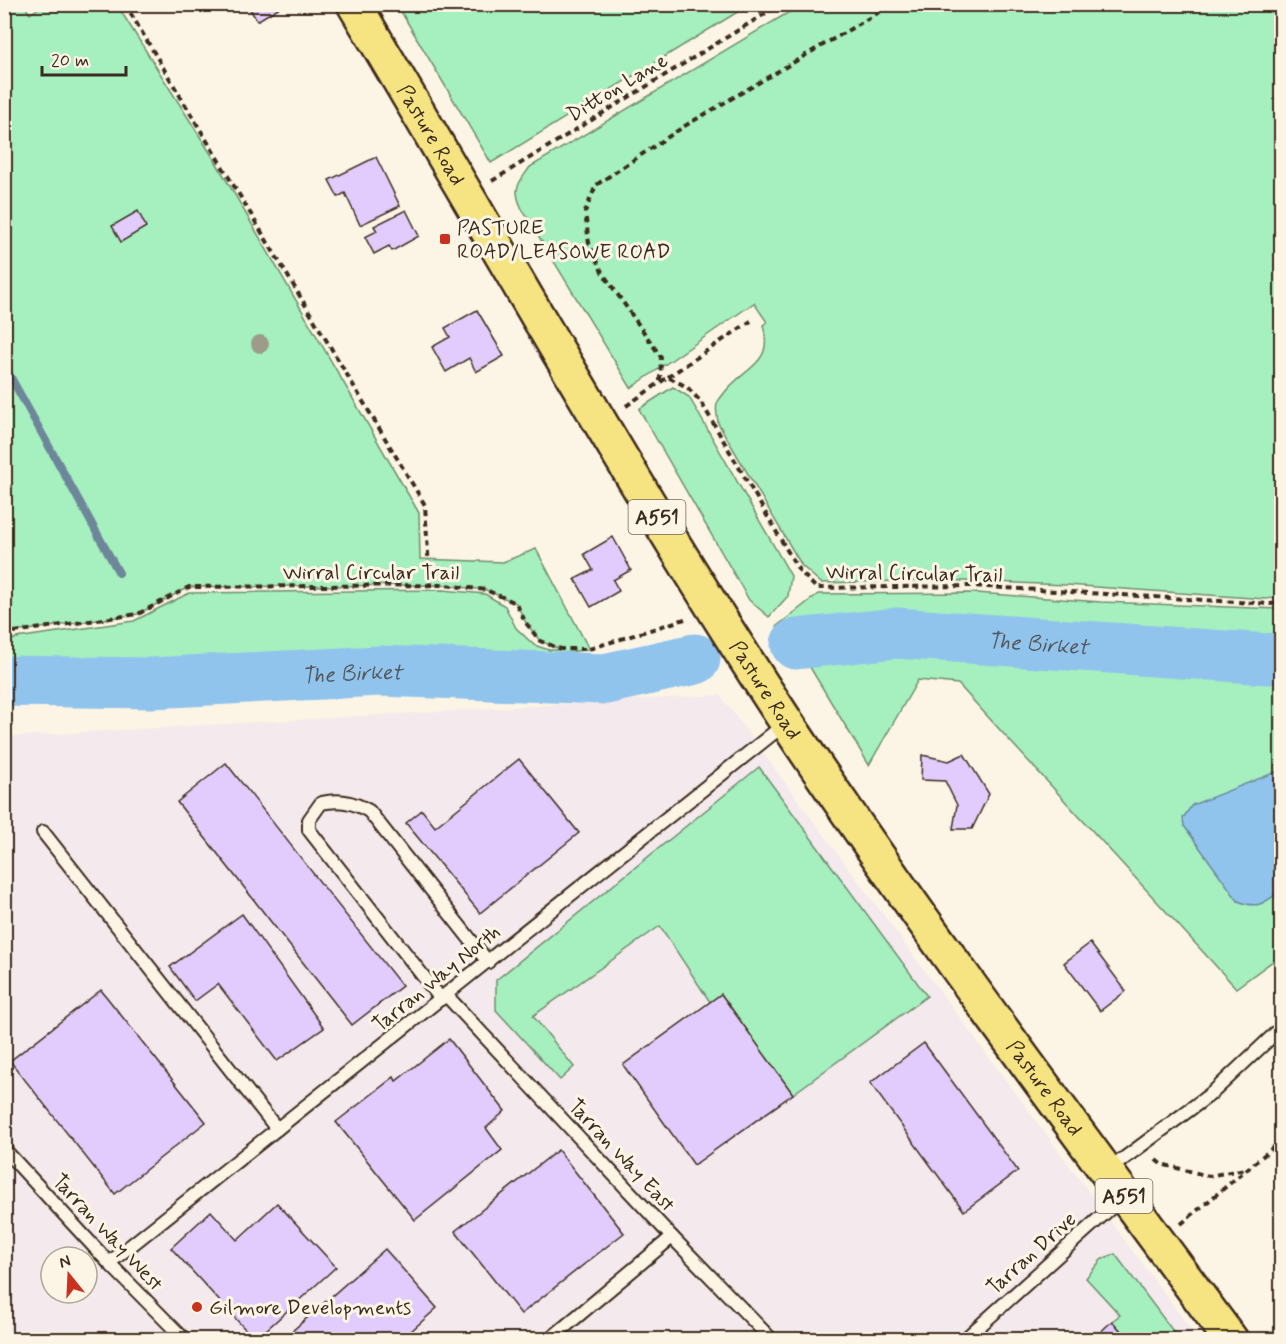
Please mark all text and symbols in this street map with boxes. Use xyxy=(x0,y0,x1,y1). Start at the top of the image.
scale bar xyxy=(42,39,126,77)
street label: Ditton Lane xyxy=(562,47,673,129)
text: 20 m xyxy=(51,49,89,73)
street label: Pasture Road xyxy=(390,80,471,191)
place label: PASTURE ROAD/LEASOWE ROAD xyxy=(457,214,671,266)
marker: PASTURE ROAD/LEASOWE ROAD xyxy=(438,232,452,246)
road number: A551 xyxy=(628,500,686,534)
street label: Wirral Circular Trail xyxy=(825,558,1003,590)
street label: Wirral Circular Trail xyxy=(283,559,459,587)
water label: The Birket xyxy=(987,627,1092,663)
street label: Pasture Road xyxy=(722,636,807,745)
water label: The Birket xyxy=(301,659,405,691)
street label: Tarran Way North xyxy=(367,918,506,1039)
street label: Pasture Road xyxy=(999,1035,1089,1142)
street label: Tarran Way East xyxy=(561,1093,681,1219)
street label: Tarran Way West xyxy=(45,1168,169,1298)
road number: A551 xyxy=(1096,1179,1152,1213)
street label: Tarran Drive xyxy=(981,1206,1083,1302)
north arrow xyxy=(39,1245,99,1305)
text: N xyxy=(57,1251,73,1274)
place label: Gilmore Developments xyxy=(209,1294,411,1322)
marker: Gilmore Developments xyxy=(190,1300,204,1314)

